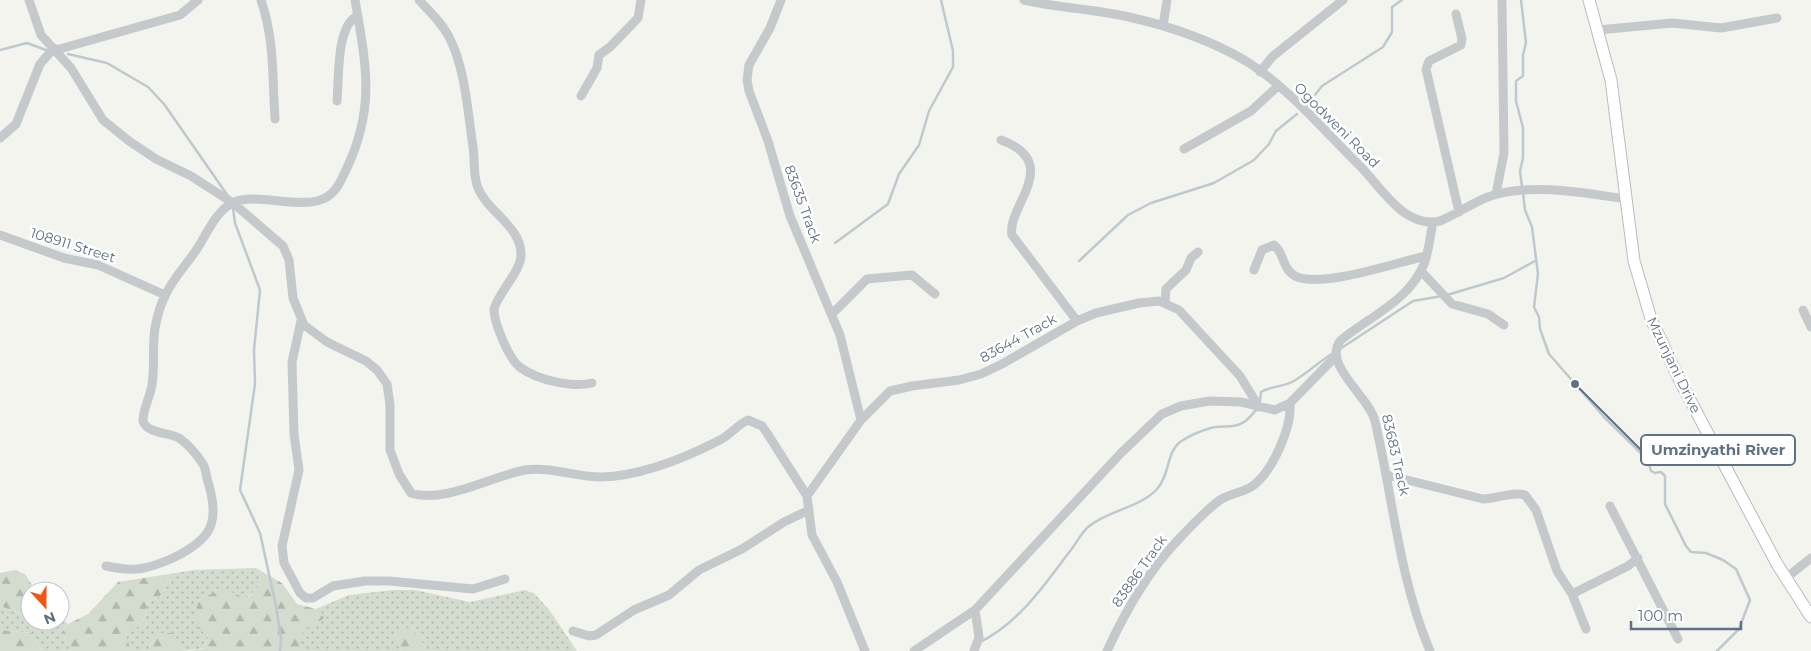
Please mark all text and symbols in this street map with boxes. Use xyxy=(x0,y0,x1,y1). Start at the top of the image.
street label: Ogodweni Road xyxy=(1290,78,1384,172)
street label: 83635 Track xyxy=(781,162,826,246)
street label: 108911 Street xyxy=(28,224,118,267)
street label: 83644 Track xyxy=(977,309,1060,366)
street label: Mzunjani Drive xyxy=(1643,314,1705,416)
street label: 83683 Track xyxy=(1378,412,1414,498)
callout: Umzinyathi River xyxy=(1641,435,1795,465)
text: Umzinyathi River xyxy=(1651,440,1786,459)
street label: 83886 Track xyxy=(1107,531,1171,611)
north arrow xyxy=(20,581,70,631)
scale bar xyxy=(1631,598,1741,630)
text: 100 m xyxy=(1638,606,1683,625)
text: N xyxy=(41,608,58,629)

